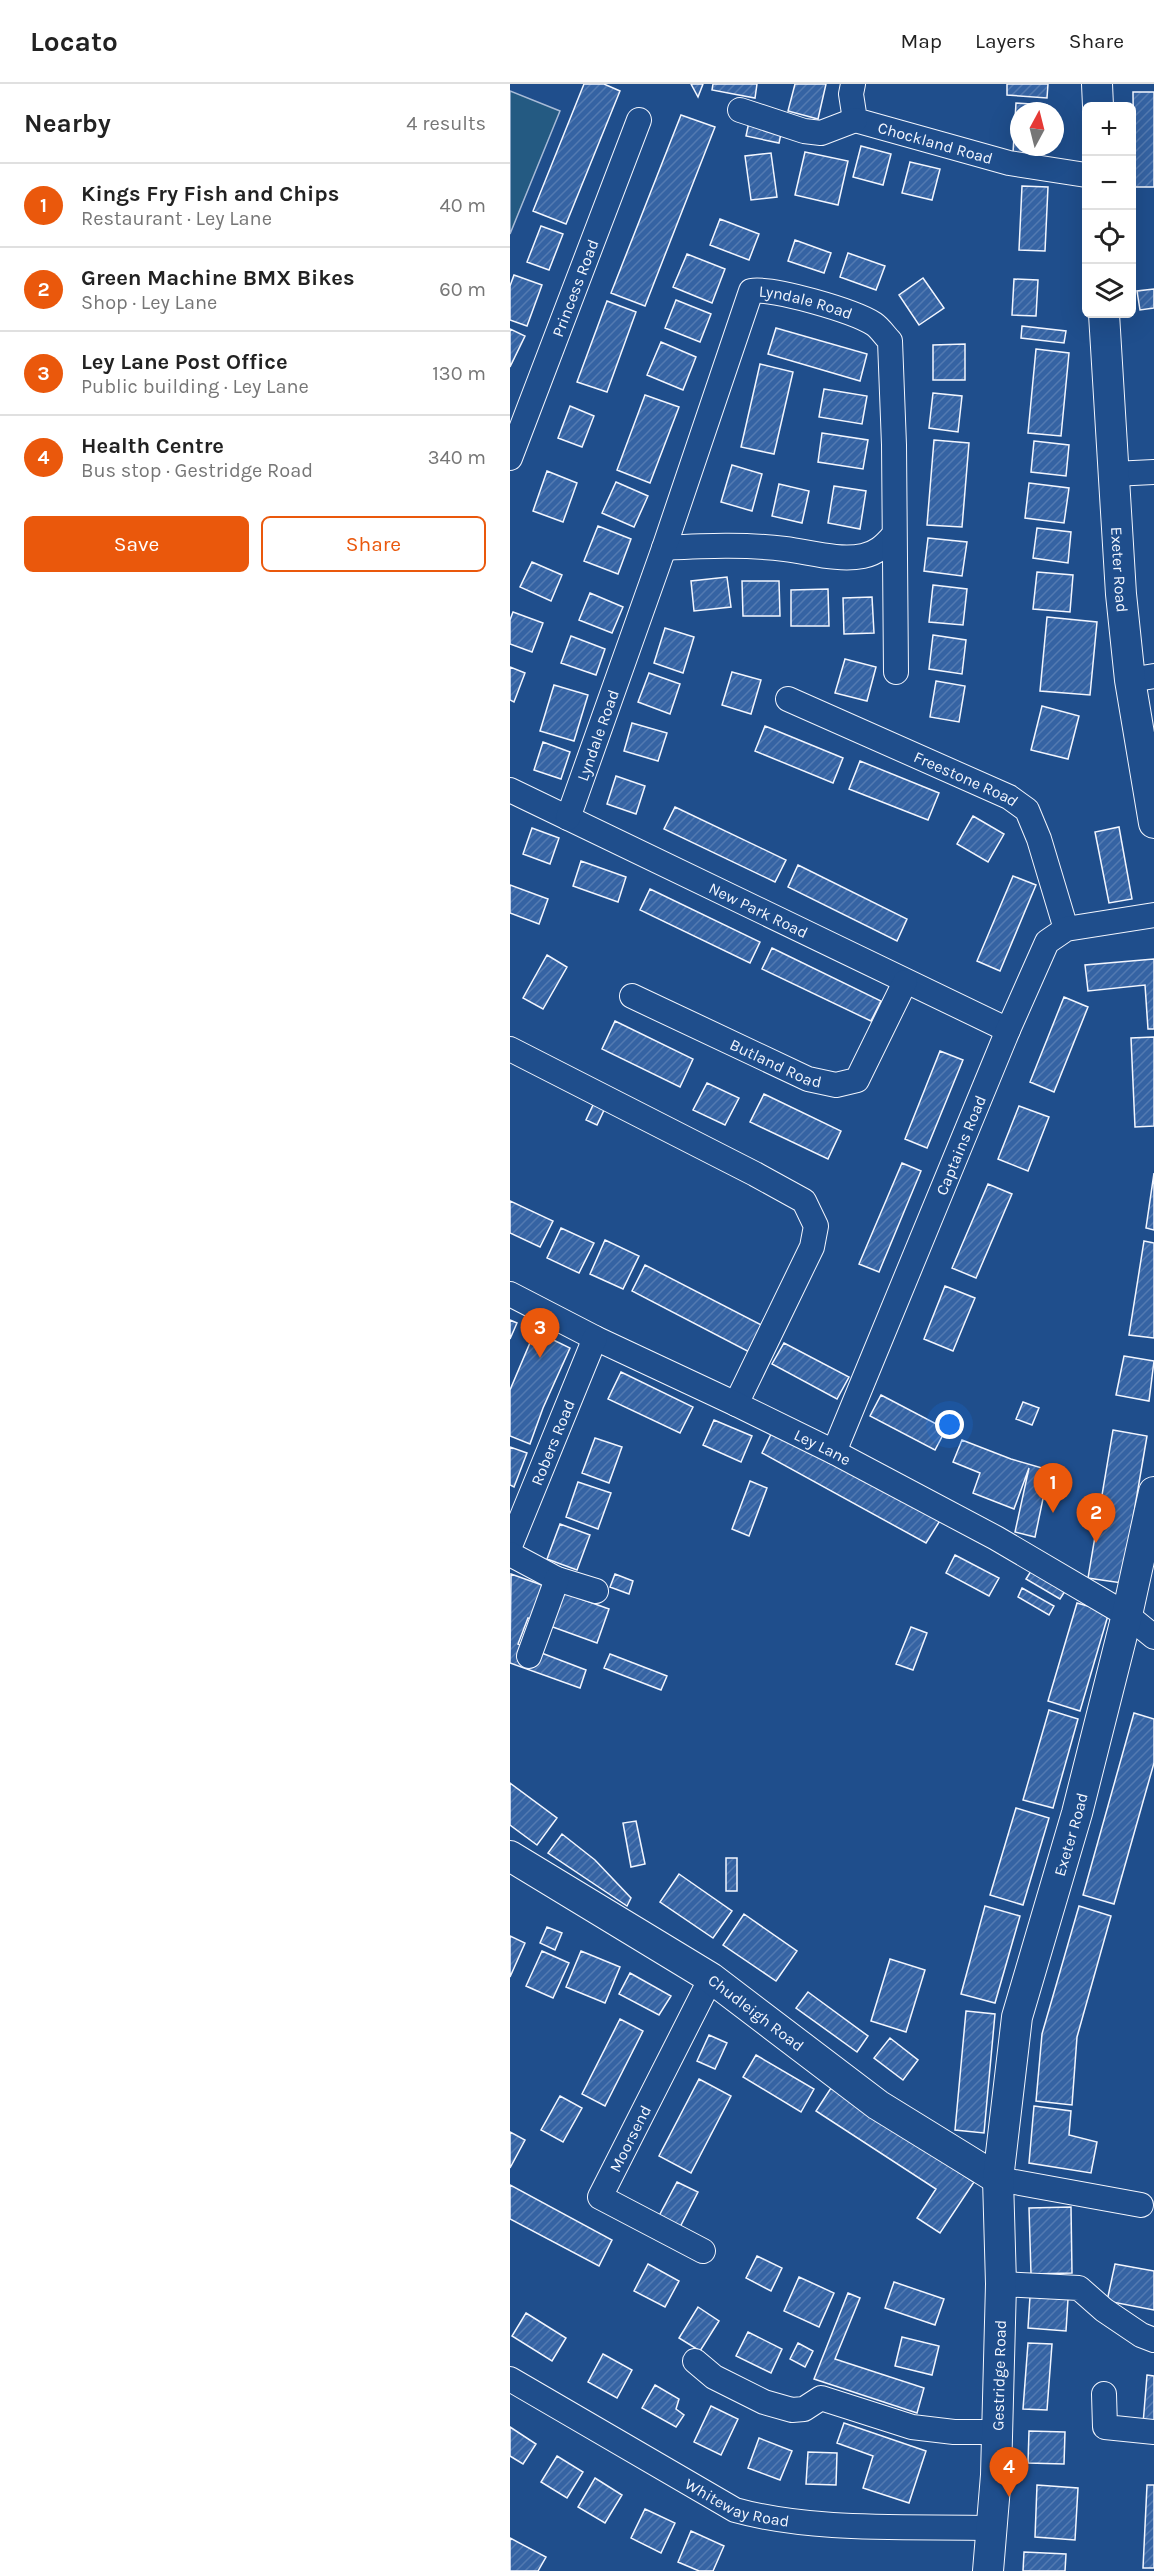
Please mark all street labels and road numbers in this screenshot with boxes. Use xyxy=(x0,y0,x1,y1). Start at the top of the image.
street label: Chockland Road xyxy=(876,117,995,168)
street label: Princess Road xyxy=(548,236,602,340)
street label: Lyndale Road xyxy=(758,281,855,323)
street label: Exeter Road xyxy=(1107,526,1132,613)
street label: Lyndale Road xyxy=(572,687,622,783)
street label: Freestone Road xyxy=(911,747,1022,810)
street label: New Park Road xyxy=(706,878,811,942)
street label: Butland Road xyxy=(727,1034,823,1091)
street label: Captains Road xyxy=(932,1092,990,1198)
street label: Robers Road xyxy=(526,1397,578,1488)
street label: Ley Lane xyxy=(791,1425,854,1469)
street label: Exeter Road xyxy=(1049,1790,1091,1878)
street label: Chudleigh Road xyxy=(705,1970,808,2055)
street label: Moorsend xyxy=(605,2102,655,2175)
street label: Gestridge Road xyxy=(988,2320,1010,2431)
street label: Whiteway Road xyxy=(682,2474,791,2530)

